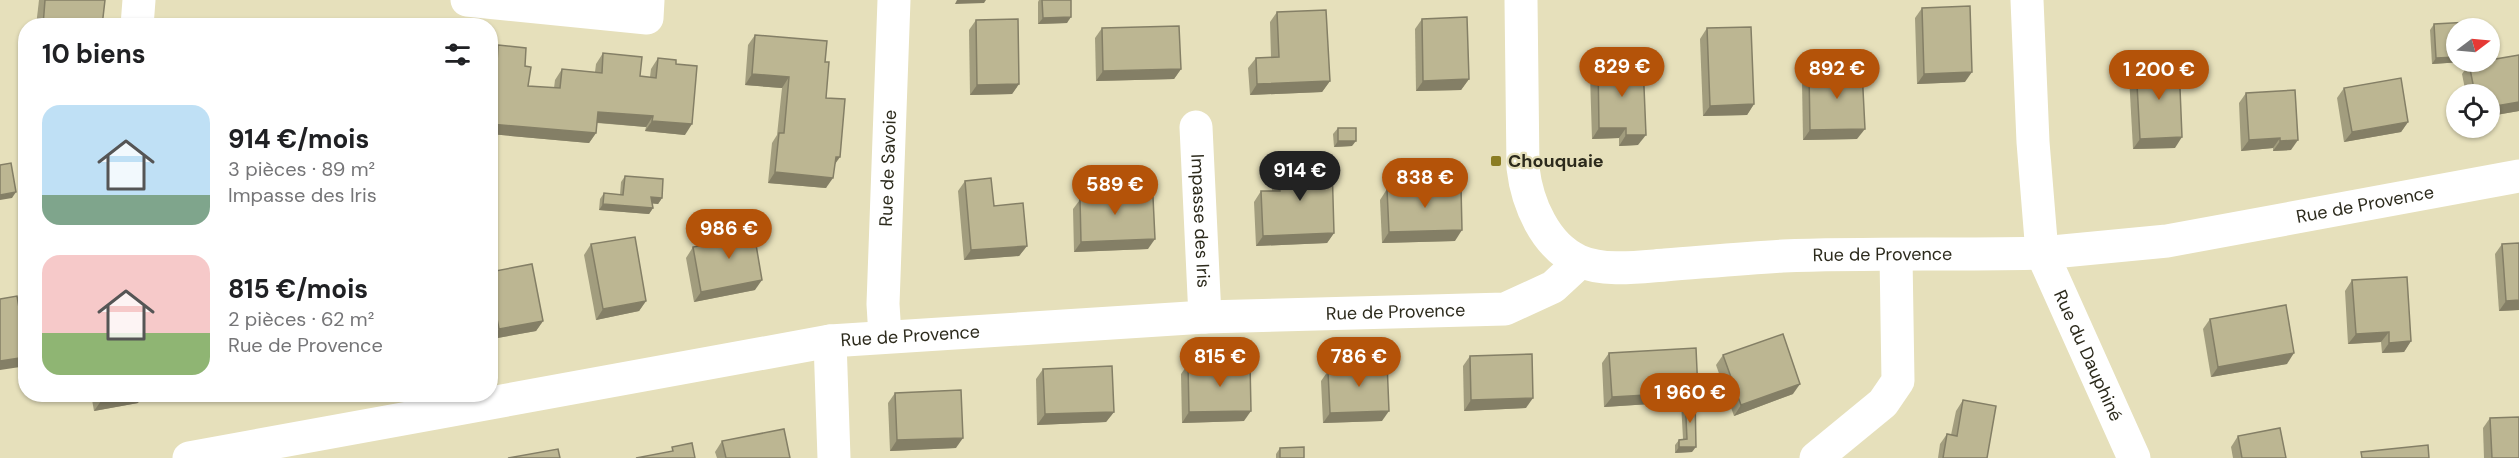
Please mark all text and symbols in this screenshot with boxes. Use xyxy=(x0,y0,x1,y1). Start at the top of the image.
north arrow xyxy=(2446,18,2500,72)
map controls xyxy=(2446,18,2500,138)
text: 10 biens xyxy=(42,37,146,71)
icon: filters xyxy=(441,38,474,71)
pin: 829 € xyxy=(1580,47,1664,98)
pin: 892 € xyxy=(1795,49,1879,100)
pin: 1 200 € xyxy=(2104,50,2214,101)
text: 829 € xyxy=(1593,53,1651,79)
text: 892 € xyxy=(1809,55,1865,81)
text: 1 200 € xyxy=(2123,56,2195,82)
button: locate xyxy=(2446,84,2500,138)
street label: Rue de Savoie xyxy=(874,109,902,227)
text: 914 €/mois xyxy=(228,122,369,156)
icon: home xyxy=(90,129,162,201)
place label: Chouquaie xyxy=(1508,149,1604,173)
pin: 914 € xyxy=(1258,151,1342,202)
street label: Impasse des Iris xyxy=(1185,153,1216,288)
marker: Chouquaie xyxy=(1489,154,1503,168)
text: 3 pièces · 89 m² xyxy=(228,156,375,182)
text: 914 € xyxy=(1273,157,1327,183)
pin: 838 € xyxy=(1383,158,1467,209)
text: 838 € xyxy=(1396,164,1454,190)
pin: 589 € xyxy=(1073,165,1157,216)
text: 589 € xyxy=(1086,171,1144,197)
street label: Rue de Provence xyxy=(2294,180,2436,229)
text: Impasse des Iris xyxy=(228,182,377,208)
pin: 986 € xyxy=(687,209,771,260)
text: 986 € xyxy=(700,215,758,241)
street label: Rue de Provence xyxy=(1812,242,1952,267)
text: 815 €/mois xyxy=(228,272,368,306)
icon: home xyxy=(90,279,162,351)
street label: Rue du Dauphiné xyxy=(2048,286,2128,425)
street label: Rue de Provence xyxy=(1325,298,1466,326)
text: 2 pièces · 62 m² xyxy=(228,306,374,332)
street label: Rue de Provence xyxy=(840,319,981,352)
text: Rue de Provence xyxy=(228,332,383,358)
pin: 815 € xyxy=(1178,337,1262,388)
pin: 786 € xyxy=(1317,337,1401,388)
text: 815 € xyxy=(1194,343,1246,369)
text: 786 € xyxy=(1331,343,1387,369)
pin: 1 960 € xyxy=(1635,373,1745,424)
text: 1 960 € xyxy=(1654,379,1726,405)

